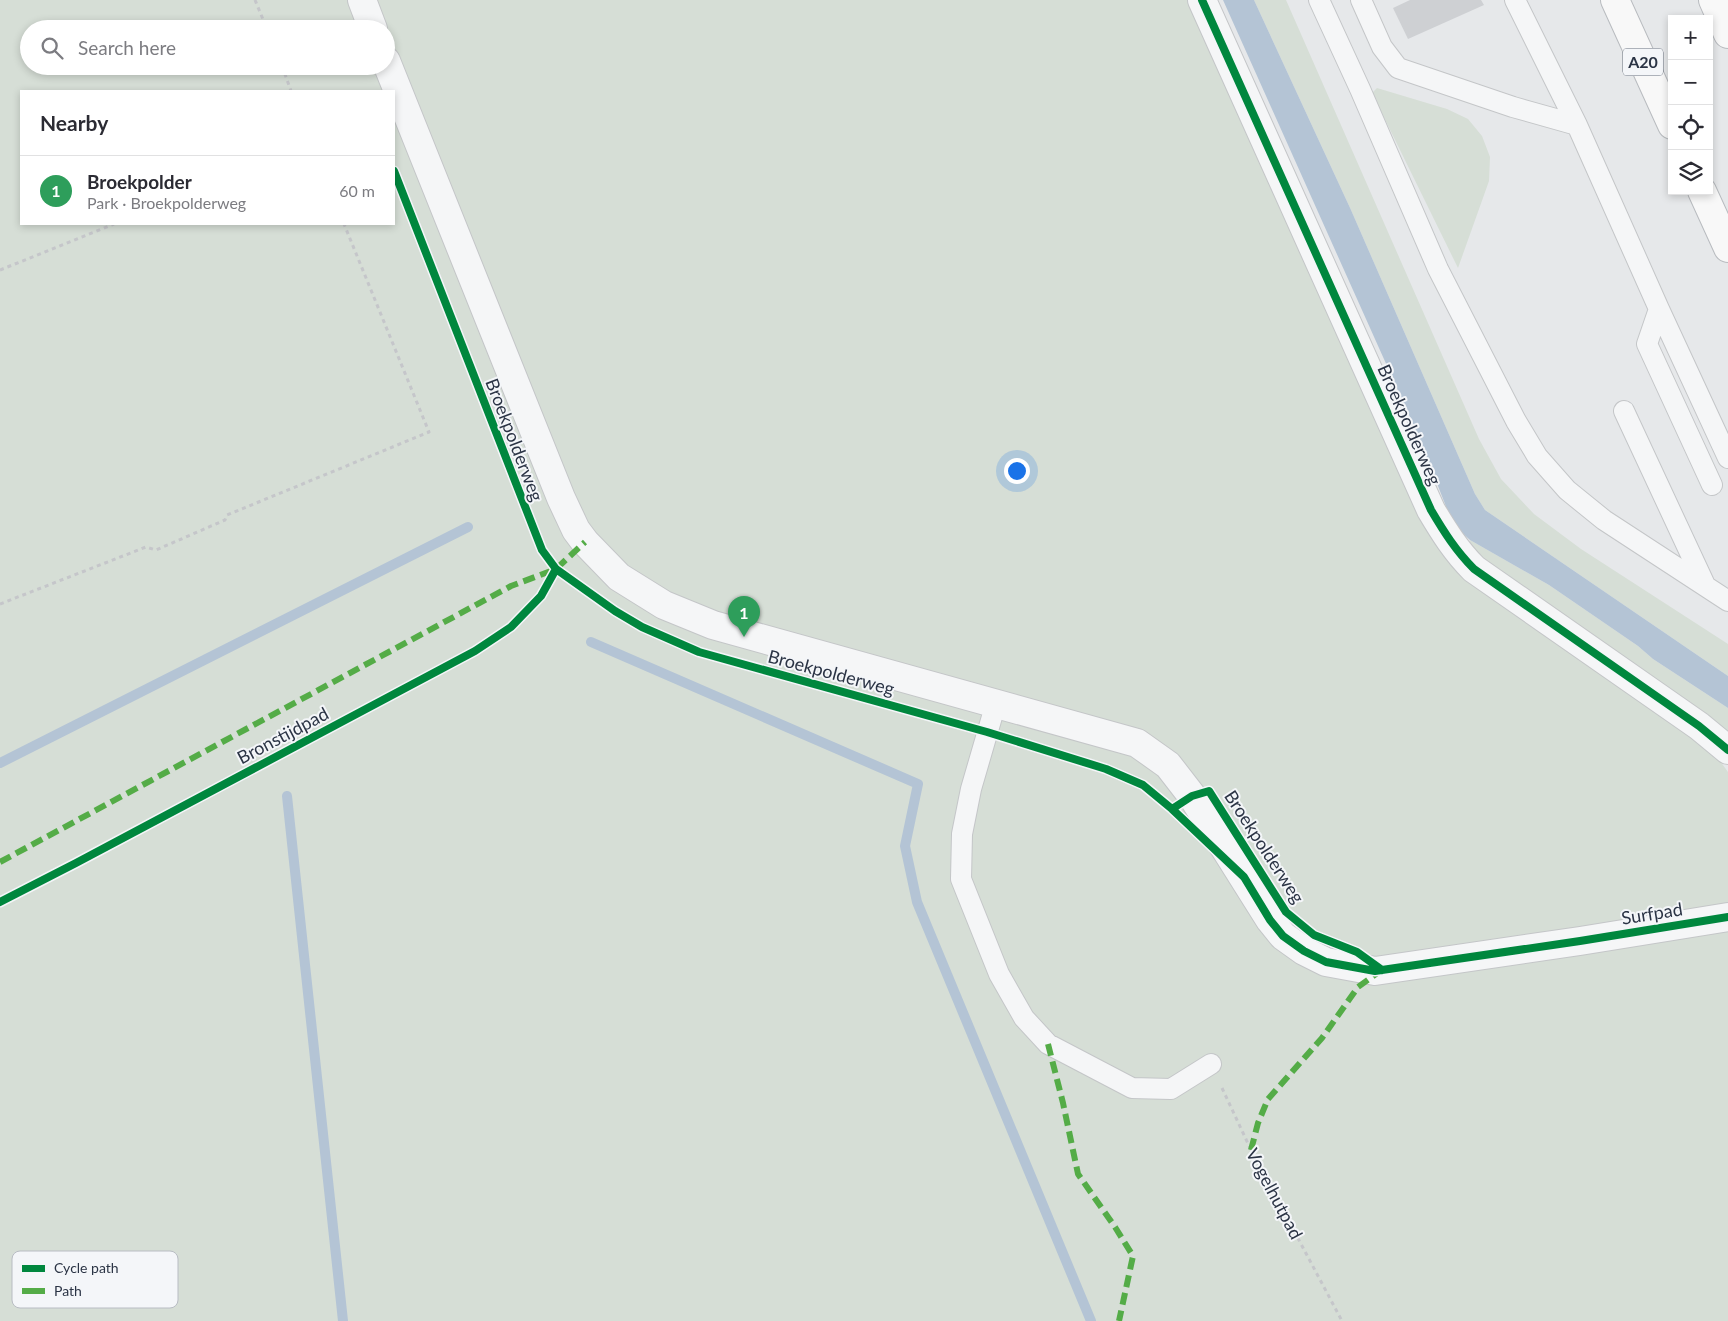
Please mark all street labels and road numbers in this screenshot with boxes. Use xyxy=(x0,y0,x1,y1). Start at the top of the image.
road number: A20 xyxy=(1623,48,1663,76)
street label: Broekpolderweg xyxy=(1373,361,1446,488)
street label: Broekpolderweg xyxy=(481,375,549,504)
street label: Broekpolderweg xyxy=(766,645,897,699)
street label: Bronstijdpad xyxy=(233,702,332,768)
street label: Broekpolderweg xyxy=(1220,786,1309,907)
street label: Surfpad xyxy=(1620,897,1684,929)
street label: Vogelhutpad xyxy=(1242,1144,1308,1243)

